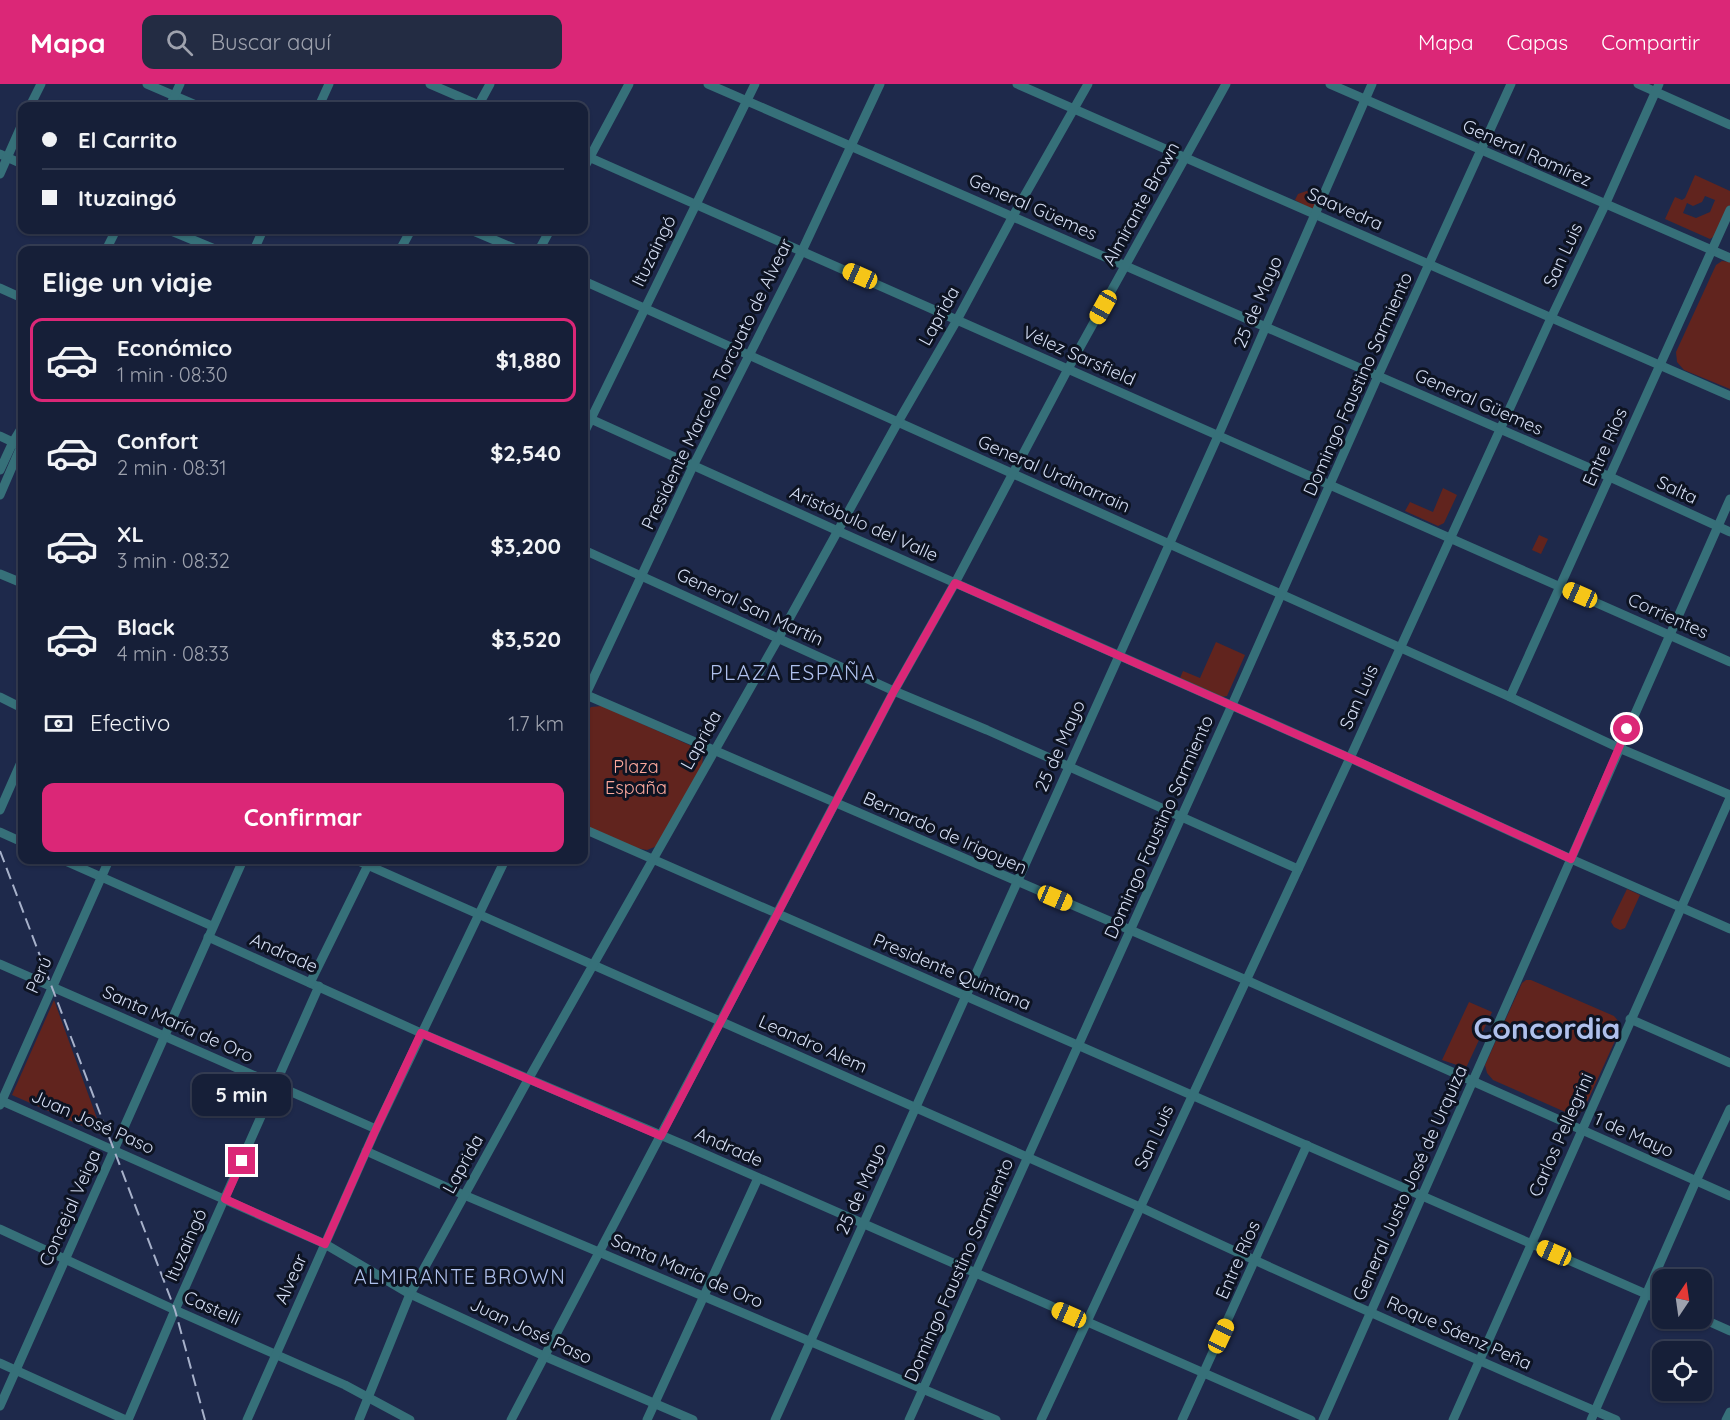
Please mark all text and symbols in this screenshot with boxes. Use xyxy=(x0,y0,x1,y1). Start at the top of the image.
search box xyxy=(142,15,562,69)
text: Mapa xyxy=(30,25,106,60)
icon: search xyxy=(163,26,196,59)
text: Buscar aquí xyxy=(211,28,331,56)
text: Mapa xyxy=(1418,29,1473,55)
text: Capas xyxy=(1506,29,1568,55)
text: Compartir xyxy=(1601,29,1700,55)
street label: General Ramírez xyxy=(1459,114,1595,191)
text: El Carrito xyxy=(78,126,177,154)
street label: Almirante Brown xyxy=(1097,138,1184,270)
street label: General Güemes xyxy=(966,168,1101,245)
street label: Saavedra xyxy=(1304,182,1386,235)
text: Ituzaingó xyxy=(78,184,177,212)
street label: Ituzaingó xyxy=(626,211,681,290)
street label: San Luis xyxy=(1538,219,1587,291)
street label: Presidente Marcelo Torcuato de Alvear xyxy=(636,234,797,533)
street label: 25 de Mayo xyxy=(1228,252,1287,351)
car xyxy=(840,260,880,292)
text: Elige un viaje xyxy=(42,265,213,299)
street label: Domingo Faustino Sarmiento xyxy=(1298,268,1417,499)
street label: Laprida xyxy=(913,282,964,349)
car xyxy=(1086,287,1120,327)
street label: Vélez Sarsfield xyxy=(1019,320,1139,391)
icon: car xyxy=(45,333,99,387)
text: Económico xyxy=(117,334,232,362)
text: $1,880 xyxy=(496,346,561,374)
text: 1 min · 08:30 xyxy=(117,362,228,387)
street label: General Güemes xyxy=(1412,363,1547,440)
street label: Entre Ríos xyxy=(1577,404,1632,490)
icon: car xyxy=(45,426,99,480)
text: Confort xyxy=(117,427,199,455)
street label: General Urdinarrain xyxy=(975,430,1134,517)
text: $2,540 xyxy=(490,439,561,467)
text: 2 min · 08:31 xyxy=(117,455,227,480)
street label: Salta xyxy=(1653,470,1701,509)
street label: Aristóbulo del Valle xyxy=(787,481,942,567)
icon: car xyxy=(45,519,99,573)
text: XL xyxy=(117,520,144,548)
text: $3,200 xyxy=(490,532,561,560)
text: 3 min · 08:32 xyxy=(117,548,230,573)
street label: General San Martín xyxy=(673,562,827,651)
car xyxy=(1560,579,1600,611)
street label: Corrientes xyxy=(1624,588,1712,643)
icon: car xyxy=(45,612,99,666)
text: Black xyxy=(117,613,175,641)
text: $3,520 xyxy=(491,625,561,653)
text: 4 min · 08:33 xyxy=(117,641,229,666)
district label: PLAZA ESPAÑA xyxy=(710,659,876,685)
street label: San Luis xyxy=(1334,661,1383,733)
street label: 25 de Mayo xyxy=(1029,697,1090,795)
street label: Laprida xyxy=(675,706,726,773)
icon: cash xyxy=(42,707,75,740)
text: Efectivo xyxy=(90,709,170,737)
text: 1.7 km xyxy=(508,711,564,736)
street label: Domingo Faustino Sarmiento xyxy=(1099,711,1218,942)
route start xyxy=(1613,715,1640,742)
park label: Plaza España xyxy=(605,755,667,799)
button: Confirmar xyxy=(42,783,564,852)
street label: Bernardo de Irigoyen xyxy=(860,786,1031,879)
car xyxy=(1035,883,1075,913)
street label: Andrade xyxy=(247,927,322,978)
street label: Presidente Quintana xyxy=(870,928,1035,1015)
street label: Perú xyxy=(20,953,57,997)
street label: Santa María de Oro xyxy=(99,980,257,1067)
street label: Leandro Alem xyxy=(755,1009,871,1078)
district label: Concordia xyxy=(1474,1009,1620,1047)
street label: General Justo José de Urquiza xyxy=(1347,1062,1472,1304)
street label: Carlos Pellegrini xyxy=(1523,1069,1598,1200)
callout: 5 min xyxy=(192,1074,292,1116)
text: 5 min xyxy=(215,1082,268,1107)
street label: Juan José Paso xyxy=(28,1084,158,1159)
street label: San Luis xyxy=(1129,1101,1178,1173)
street label: 1 de Mayo xyxy=(1591,1107,1677,1162)
street label: Andrade xyxy=(692,1121,767,1172)
street label: Laprida xyxy=(437,1130,488,1197)
street label: 25 de Mayo xyxy=(830,1140,891,1238)
street label: Concejal Veiga xyxy=(34,1146,105,1270)
route end xyxy=(228,1147,255,1174)
street label: Domingo Faustino Sarmiento xyxy=(899,1154,1018,1385)
street label: Ituzaingó xyxy=(159,1205,212,1285)
street label: Entre Ríos xyxy=(1210,1217,1265,1303)
street label: Santa María de Oro xyxy=(608,1228,767,1313)
car xyxy=(1534,1237,1574,1269)
street label: Alvear xyxy=(269,1250,312,1308)
district label: ALMIRANTE BROWN xyxy=(354,1264,566,1289)
north arrow xyxy=(1652,1269,1712,1329)
map controls xyxy=(1652,1269,1712,1401)
street label: Castelli xyxy=(180,1285,244,1330)
street label: Roque Sáenz Peña xyxy=(1383,1290,1535,1375)
street label: Juan José Paso xyxy=(466,1292,596,1369)
car xyxy=(1049,1299,1089,1331)
car xyxy=(1205,1316,1237,1356)
button: locate xyxy=(1652,1341,1712,1401)

